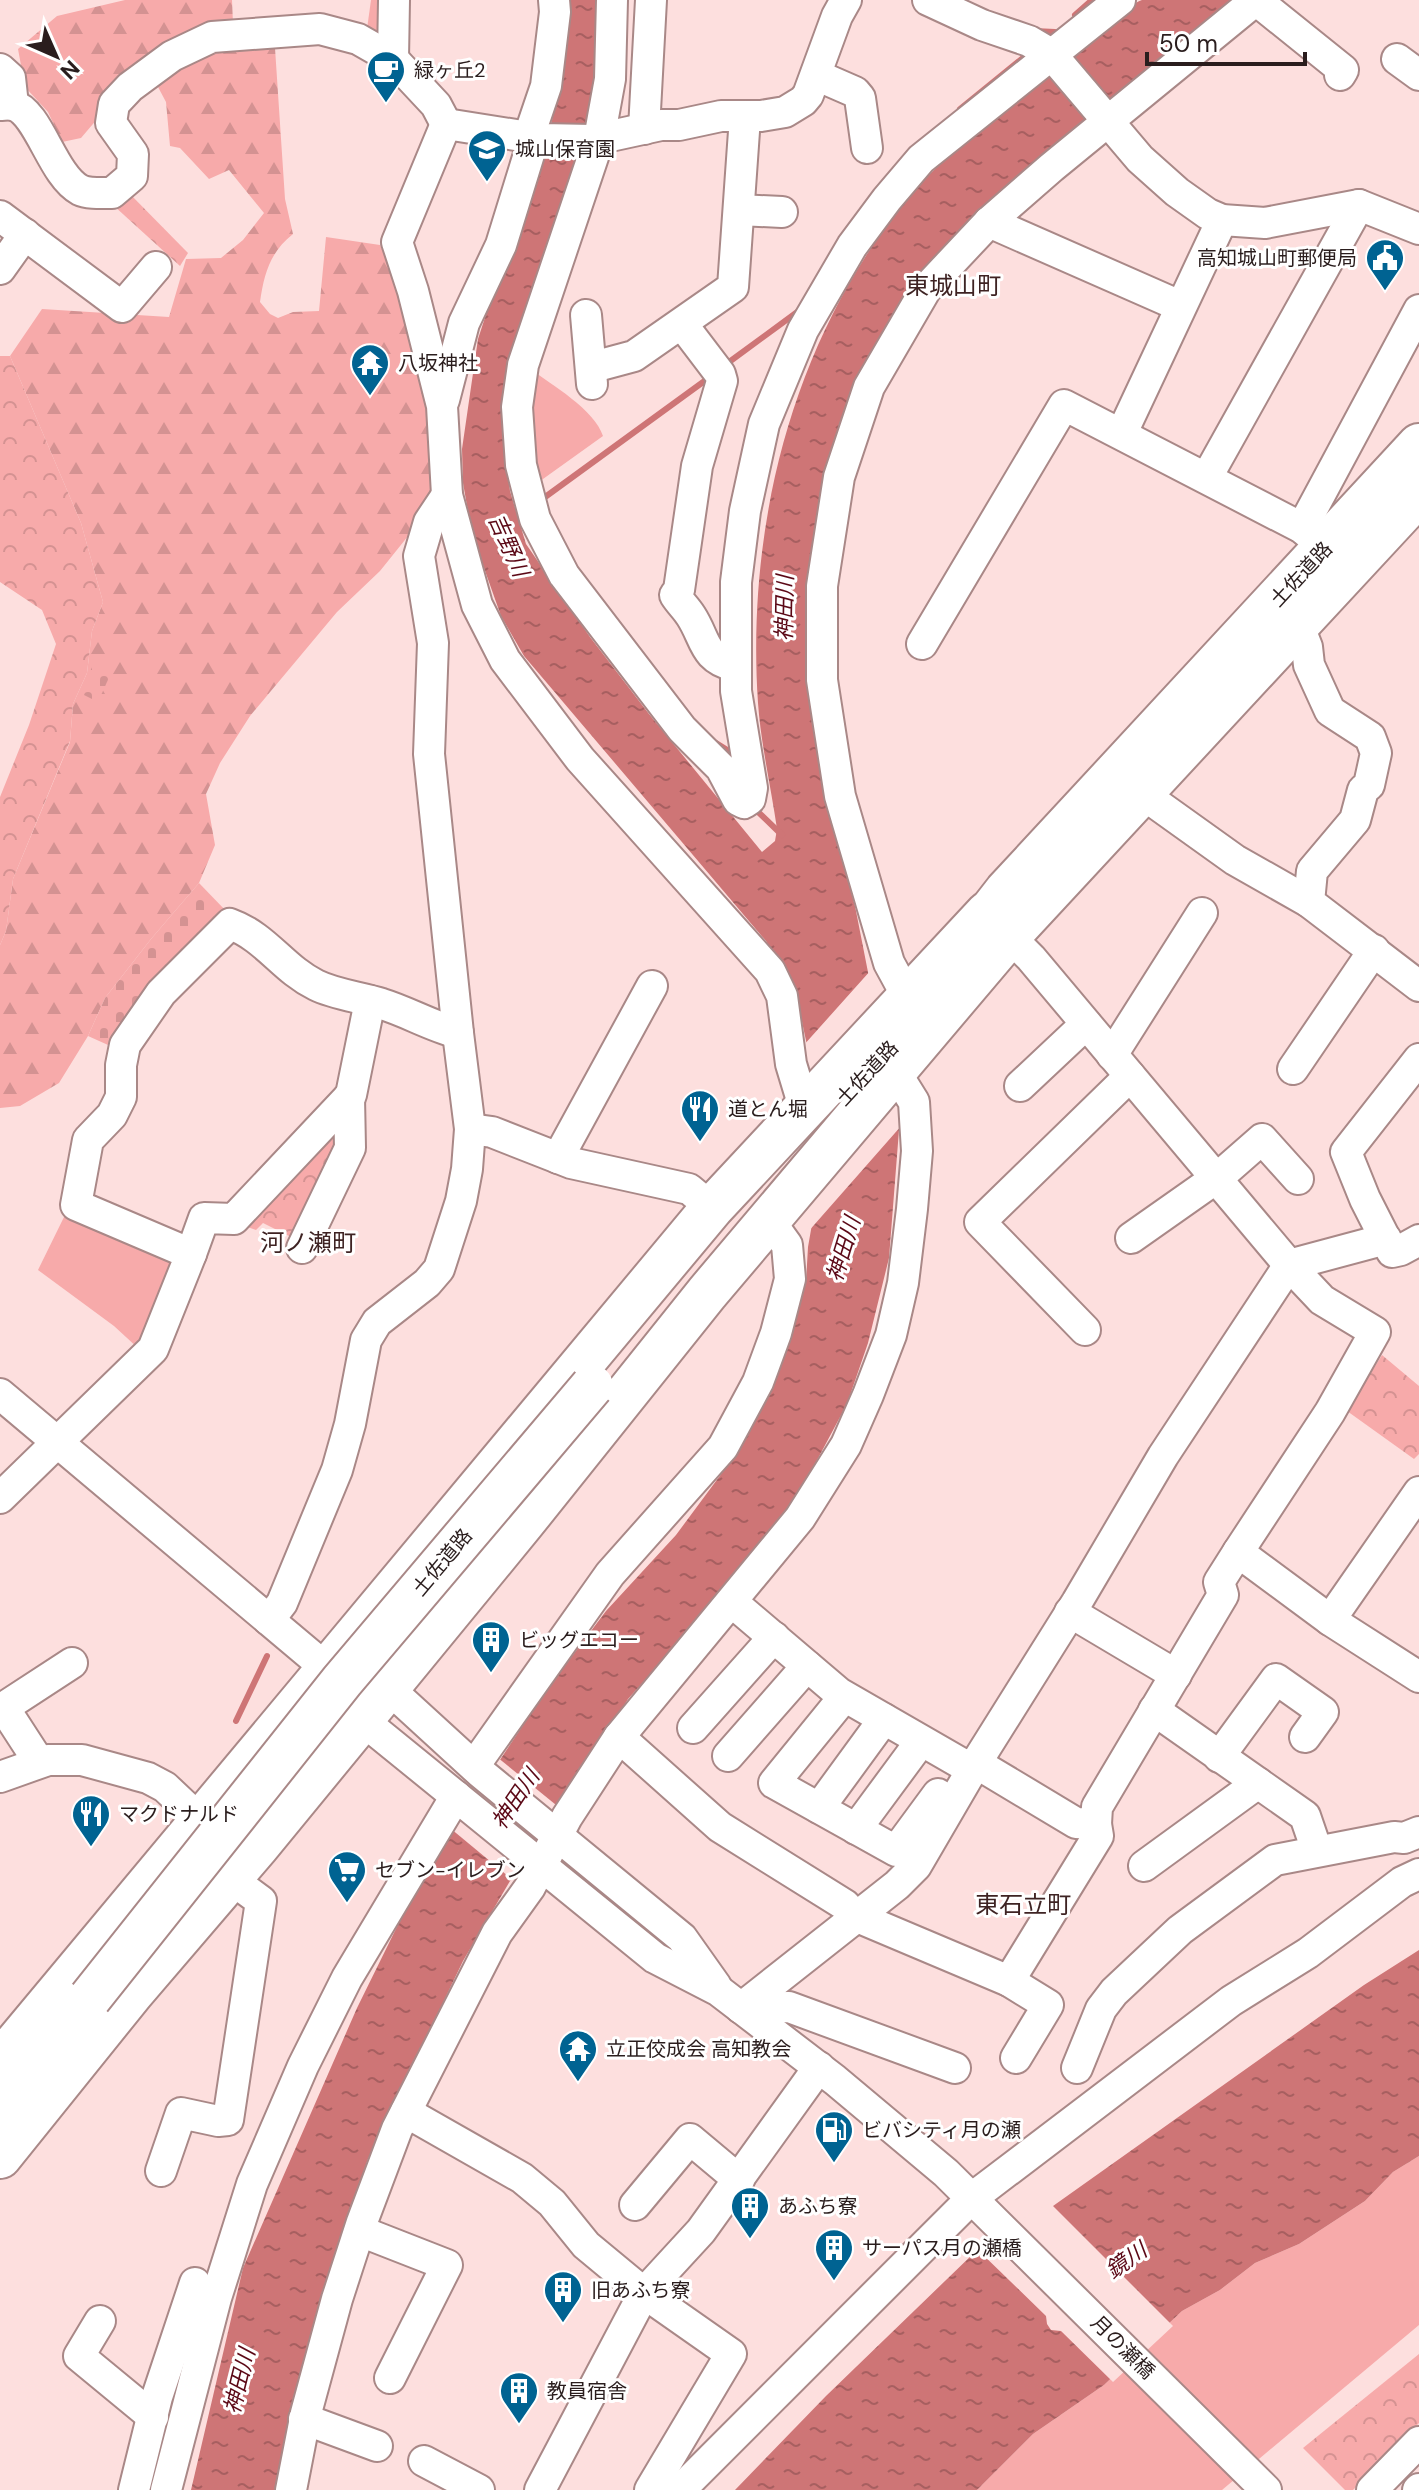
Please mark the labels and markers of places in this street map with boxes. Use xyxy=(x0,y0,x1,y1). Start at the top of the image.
cafe icon: 緑ヶ丘2 xyxy=(365,49,407,104)
place label: 緑ヶ丘2 xyxy=(414,57,486,83)
school or university icon: 城山保育園 xyxy=(466,128,508,183)
place label: 城山保育園 xyxy=(515,136,615,162)
public building icon: 高知城山町郵便局 xyxy=(1364,237,1406,292)
place label: 高知城山町郵便局 xyxy=(1197,245,1357,271)
temple icon: 八坂神社 xyxy=(349,342,391,397)
place label: 八坂神社 xyxy=(398,350,478,376)
restaurant icon: 道とん堀 xyxy=(679,1088,721,1143)
place label: 道とん堀 xyxy=(728,1096,808,1122)
building icon: ビッグエコー xyxy=(470,1619,512,1674)
place label: ビッグエコー xyxy=(519,1627,639,1653)
restaurant icon: マクドナルド xyxy=(70,1793,112,1848)
place label: マクドナルド xyxy=(119,1801,239,1827)
supermarket icon: セブン-イレブン xyxy=(326,1849,368,1904)
place label: セブン-イレブン xyxy=(375,1857,526,1883)
temple icon: 立正佼成会 高知教会 xyxy=(557,2028,599,2083)
place label: 立正佼成会 高知教会 xyxy=(606,2036,791,2062)
fuel station icon: ビバシティ月の瀬 xyxy=(813,2109,855,2164)
place label: ビバシティ月の瀬 xyxy=(862,2117,1021,2143)
building icon: あふち寮 xyxy=(729,2185,771,2240)
place label: あふち寮 xyxy=(778,2193,857,2219)
building icon: サーパス月の瀬橋 xyxy=(813,2227,855,2282)
place label: サーパス月の瀬橋 xyxy=(862,2235,1022,2261)
building icon: 旧あふち寮 xyxy=(542,2269,584,2324)
place label: 旧あふち寮 xyxy=(591,2277,690,2303)
building icon: 教員宿舎 xyxy=(498,2370,540,2425)
place label: 教員宿舎 xyxy=(547,2378,627,2404)

